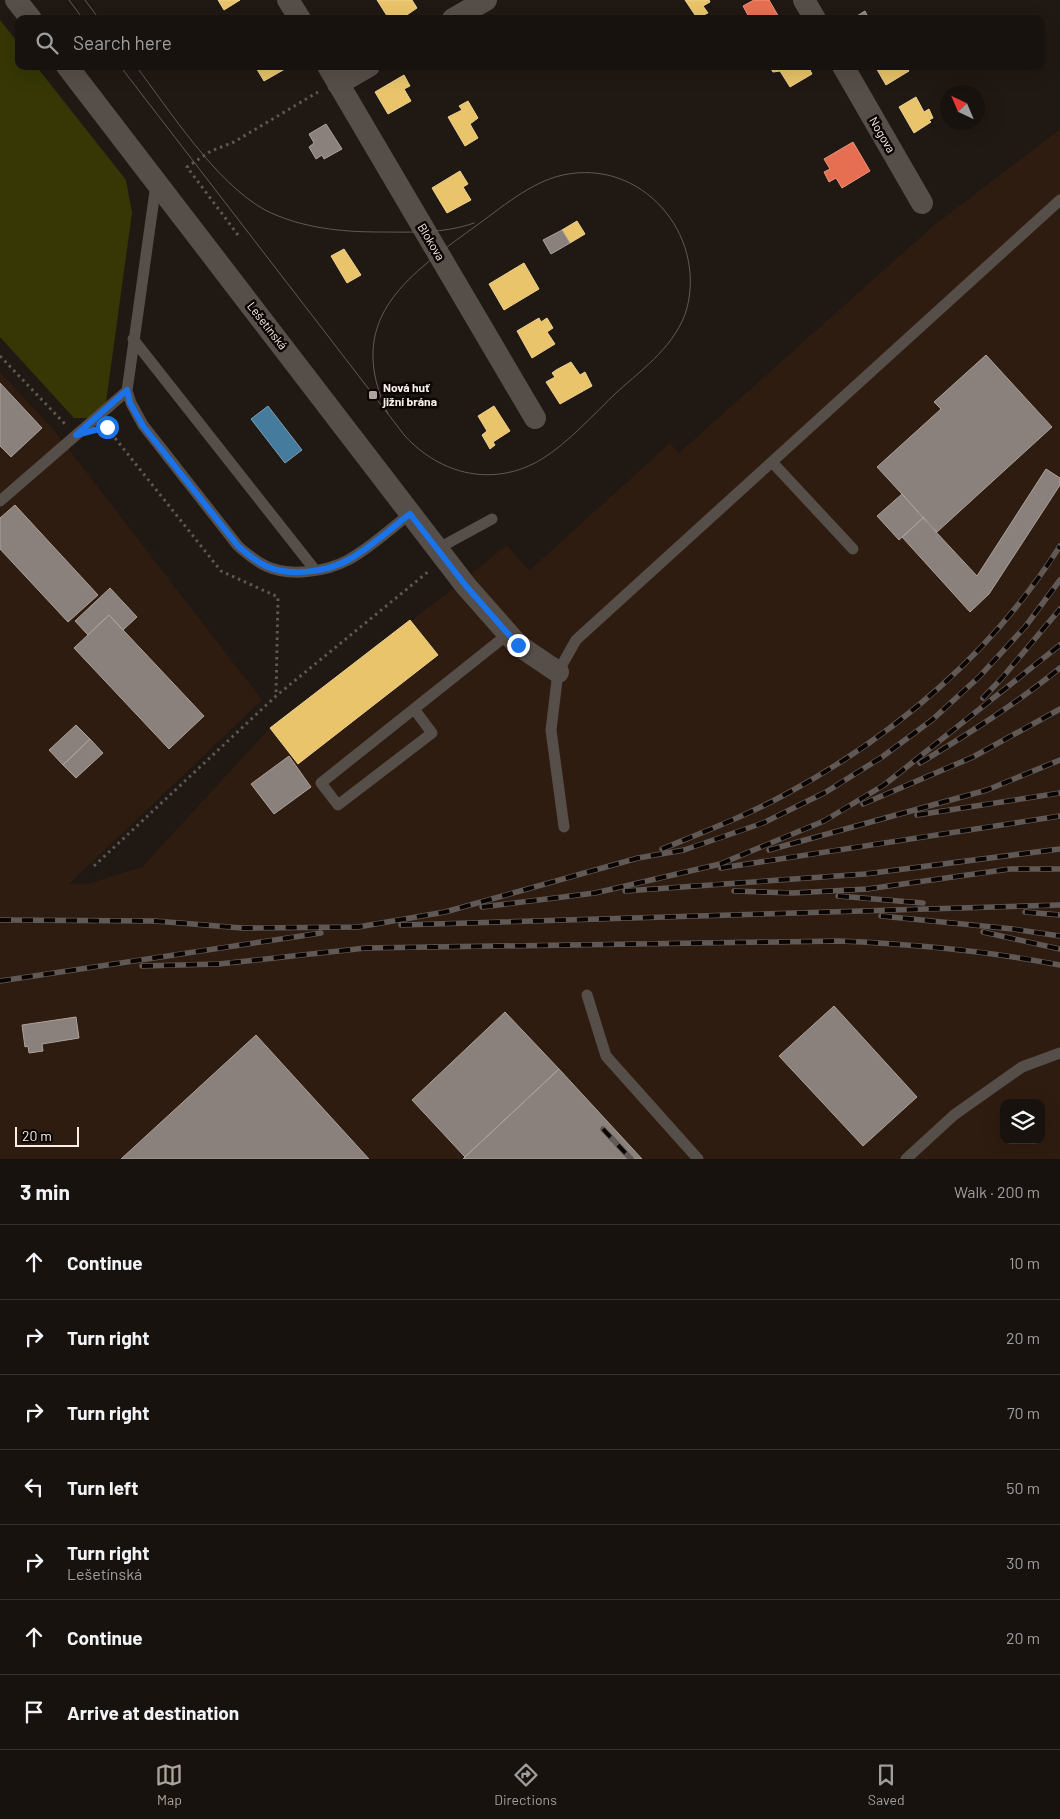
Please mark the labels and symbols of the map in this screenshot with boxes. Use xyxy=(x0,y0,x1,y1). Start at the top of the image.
north arrow xyxy=(940,85,985,130)
street label: Nogova xyxy=(867,114,899,155)
street label: Blokova xyxy=(415,220,448,262)
street label: Lešetínská xyxy=(245,299,291,352)
place label: Nová huť jižní brána xyxy=(382,380,437,408)
marker: Nová huť jižní brána xyxy=(367,389,379,401)
route start xyxy=(96,416,119,439)
route end xyxy=(507,634,530,657)
scale bar xyxy=(15,1124,79,1147)

